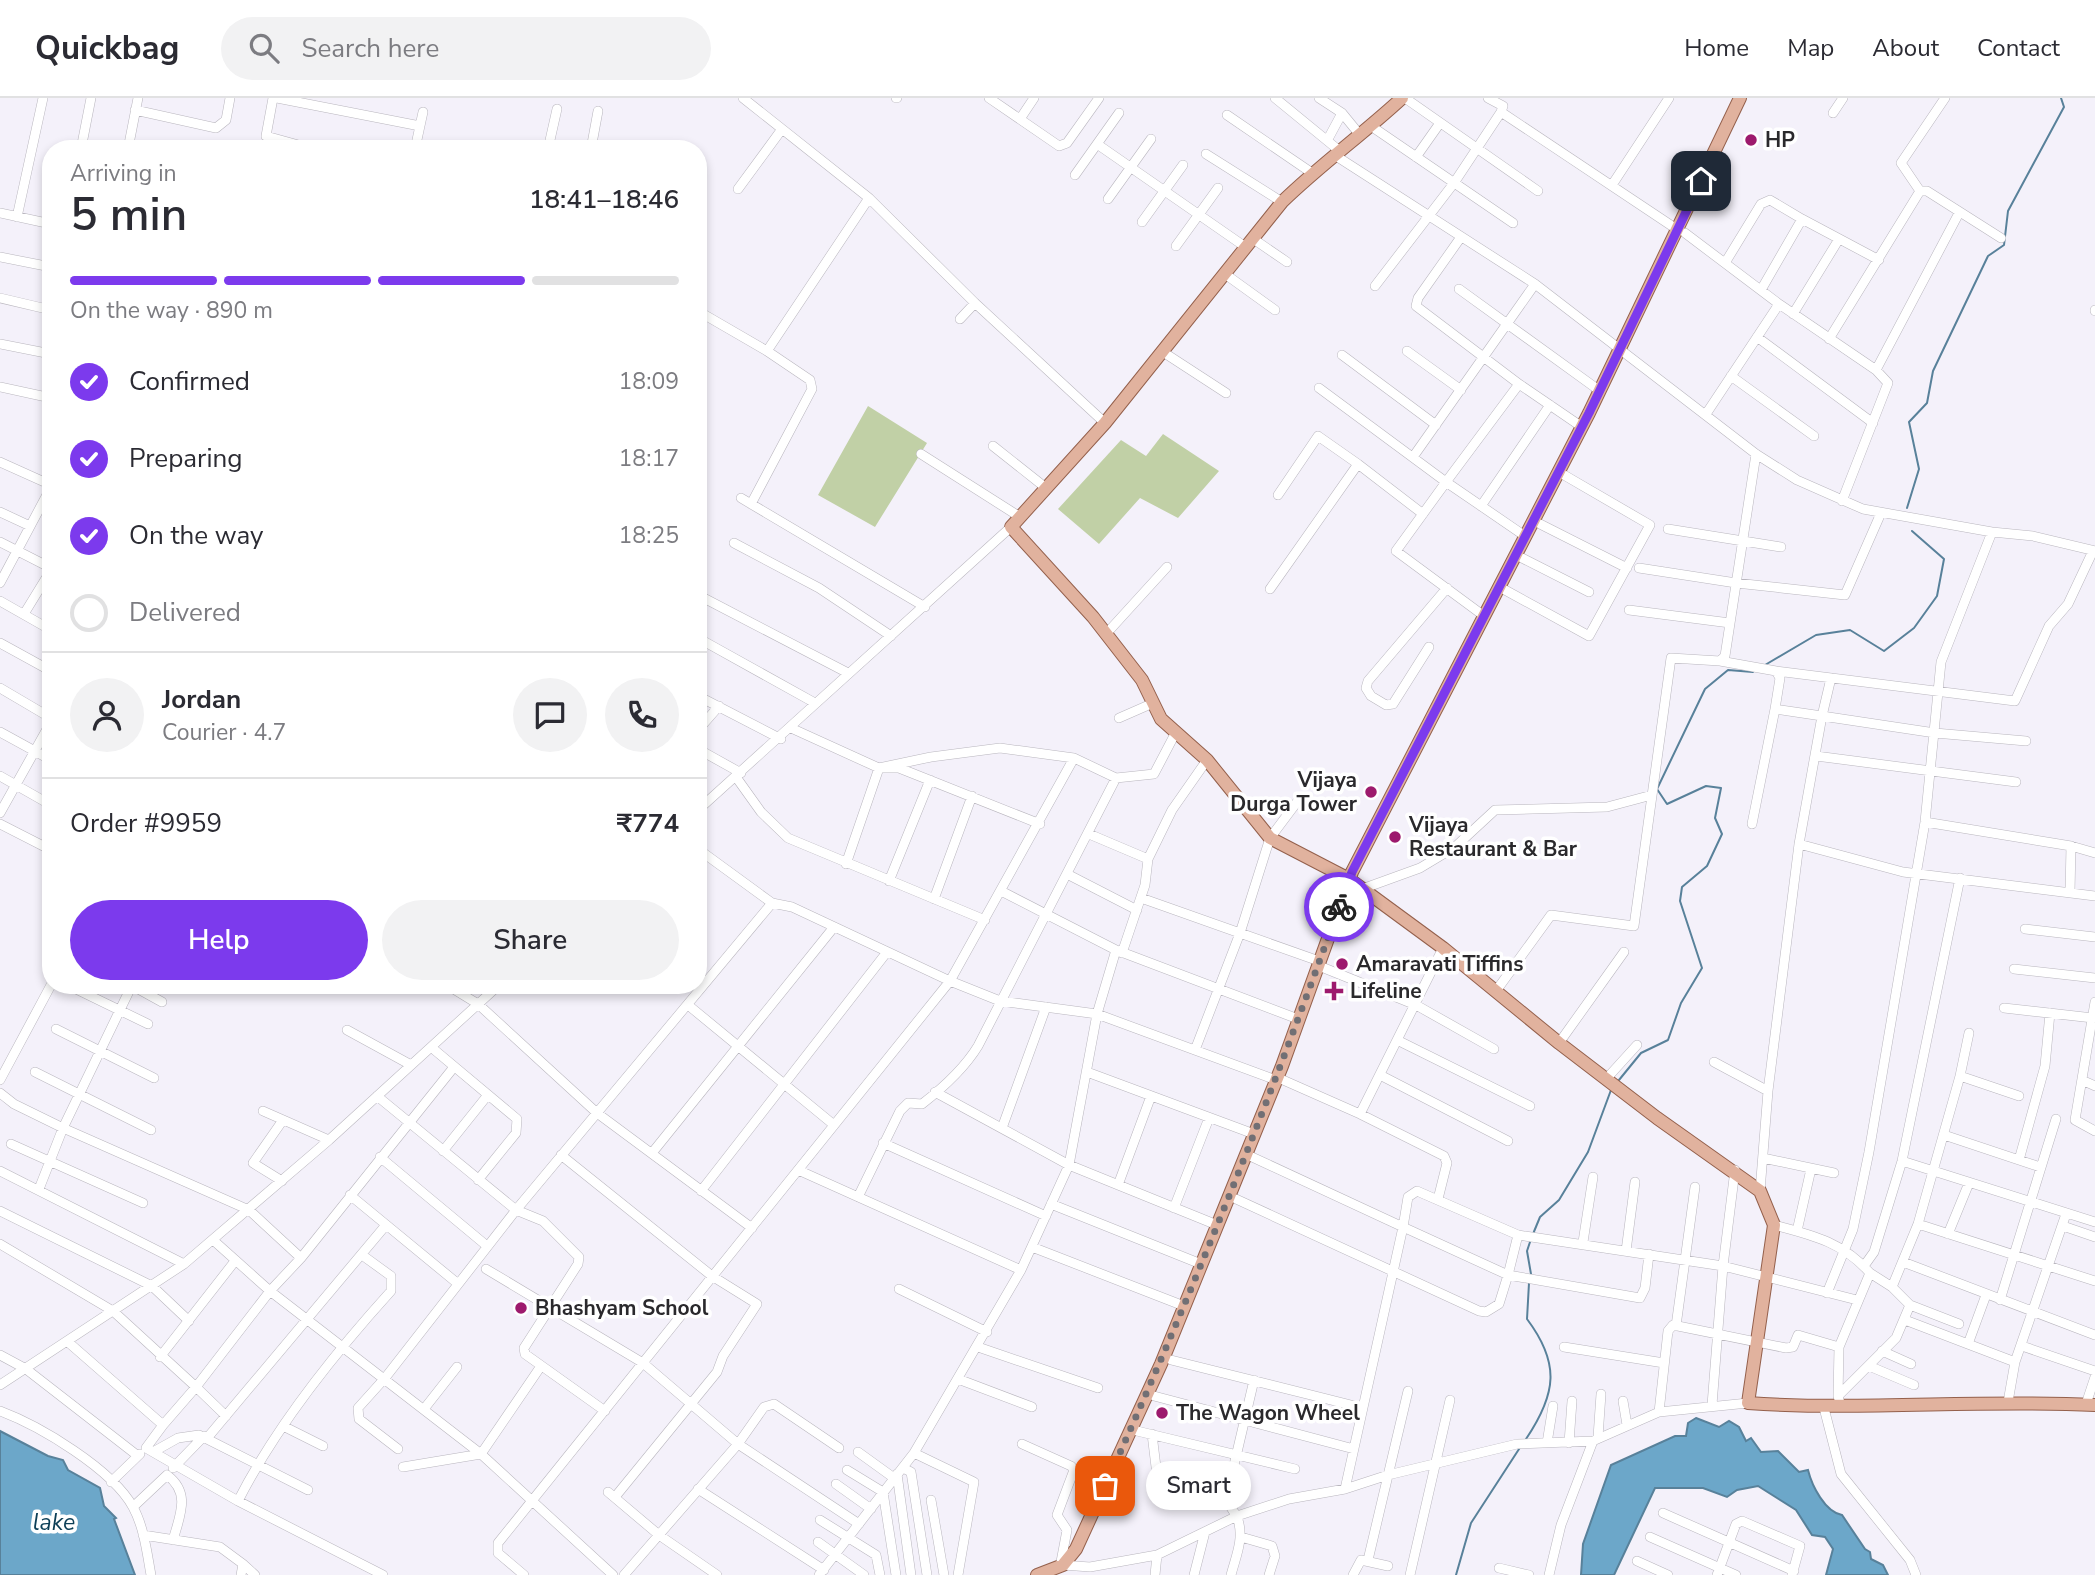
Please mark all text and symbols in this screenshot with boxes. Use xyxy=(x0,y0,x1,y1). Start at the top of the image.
search box xyxy=(221,17,711,80)
text: Quickbag xyxy=(35,26,179,71)
icon: search xyxy=(245,29,283,67)
text: Search here xyxy=(301,31,439,66)
text: Home xyxy=(1684,32,1749,64)
text: Map xyxy=(1787,32,1834,64)
text: About xyxy=(1872,32,1939,64)
text: Contact xyxy=(1977,32,2060,64)
place label: HP xyxy=(1765,126,1795,154)
marker: HP xyxy=(1743,132,1759,148)
pin xyxy=(1671,151,1731,211)
text: Arriving in xyxy=(70,158,177,189)
icon: home xyxy=(1682,162,1720,200)
text: 18:41–18:46 xyxy=(529,182,679,217)
text: 5 min xyxy=(70,183,187,246)
text: On the way · 890 m xyxy=(70,295,273,326)
icon: check xyxy=(70,363,108,401)
text: Confirmed xyxy=(129,364,250,399)
text: 18:09 xyxy=(619,366,679,397)
icon: check xyxy=(70,440,108,478)
text: Preparing xyxy=(129,441,242,476)
text: 18:17 xyxy=(619,443,679,474)
icon: check xyxy=(70,517,108,555)
text: On the way xyxy=(129,518,263,553)
text: 18:25 xyxy=(619,520,679,551)
text: Delivered xyxy=(129,595,241,630)
button: person xyxy=(70,678,144,752)
button: chat xyxy=(513,678,587,752)
button: phone xyxy=(605,678,679,752)
text: Jordan xyxy=(162,682,241,717)
text: Courier · 4.7 xyxy=(162,717,286,748)
place label: Vijaya Durga Tower xyxy=(1230,766,1358,818)
marker: Vijaya Durga Tower xyxy=(1363,784,1379,800)
text: Order #9959 xyxy=(70,806,222,841)
text: ₹774 xyxy=(617,806,679,841)
place label: Vijaya Restaurant & Bar xyxy=(1408,811,1578,863)
marker: Vijaya Restaurant & Bar xyxy=(1387,829,1403,845)
courier xyxy=(1304,872,1374,942)
icon: bike xyxy=(1320,888,1358,926)
button: Help xyxy=(70,900,368,980)
button: Share xyxy=(382,900,679,980)
place label: Amaravati Tiffins xyxy=(1356,950,1523,978)
marker: Amaravati Tiffins xyxy=(1334,956,1350,972)
place label: Lifeline xyxy=(1350,977,1422,1005)
marker: Lifeline xyxy=(1324,981,1344,1001)
place label: Bhashyam School xyxy=(535,1294,709,1322)
marker: Bhashyam School xyxy=(513,1300,529,1316)
place label: The Wagon Wheel xyxy=(1176,1399,1360,1427)
marker: The Wagon Wheel xyxy=(1154,1405,1170,1421)
pin xyxy=(1075,1456,1135,1516)
callout: Smart xyxy=(1147,1462,1252,1510)
icon: bag xyxy=(1086,1467,1124,1505)
text: Smart xyxy=(1166,1470,1231,1501)
water label: lake xyxy=(33,1507,75,1538)

